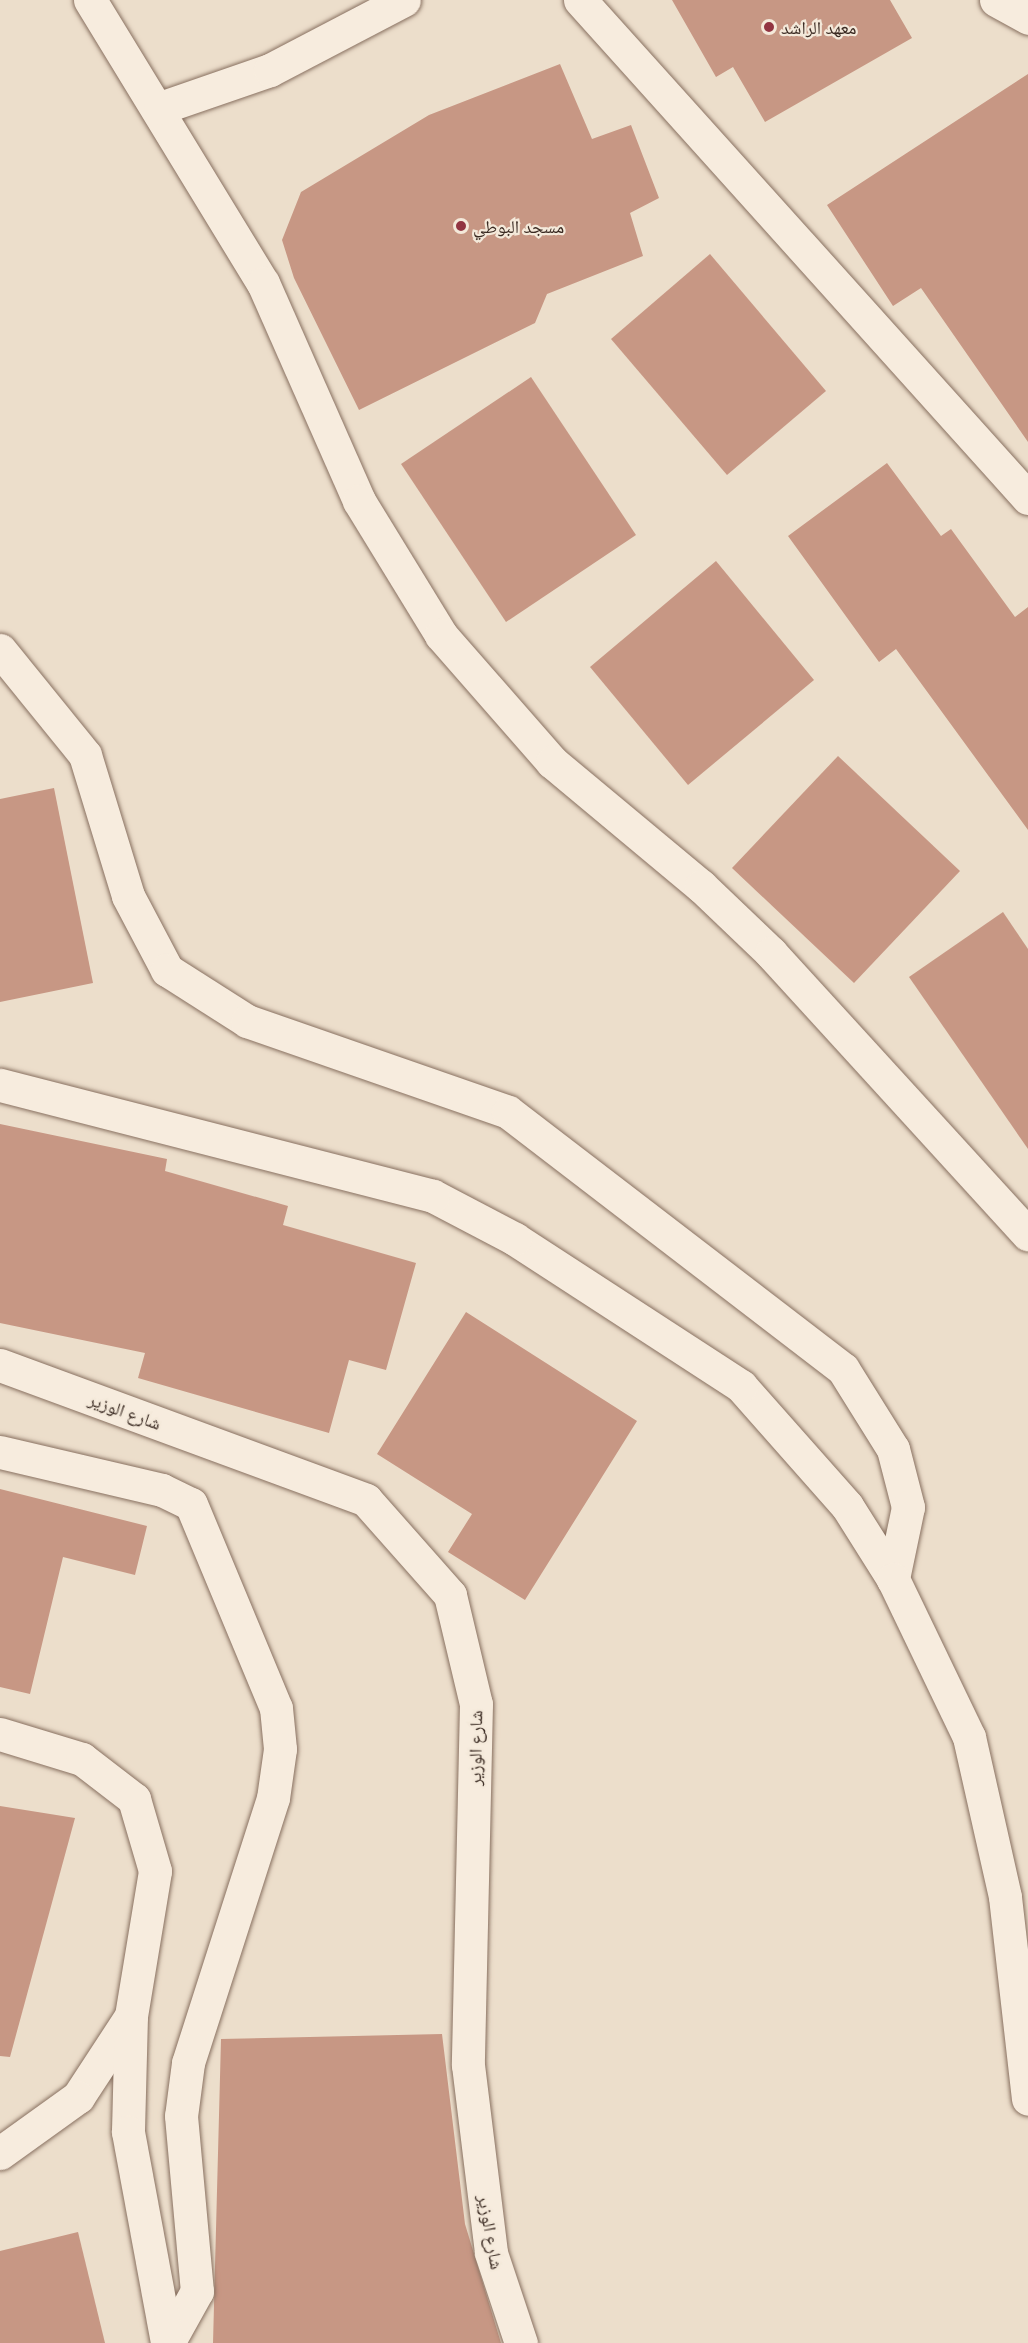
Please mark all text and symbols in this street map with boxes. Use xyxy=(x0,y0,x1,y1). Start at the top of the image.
place label: معهد الراشد xyxy=(781,16,857,38)
marker: معهد الراشد xyxy=(762,20,776,34)
place label: مسجد البوطي xyxy=(473,215,564,237)
marker: مسجد البوطي xyxy=(454,219,468,233)
street label: شارع الوزير xyxy=(86,1388,164,1434)
street label: شارع الوزير xyxy=(464,1710,486,1786)
street label: شارع الوزير xyxy=(474,2193,508,2271)

